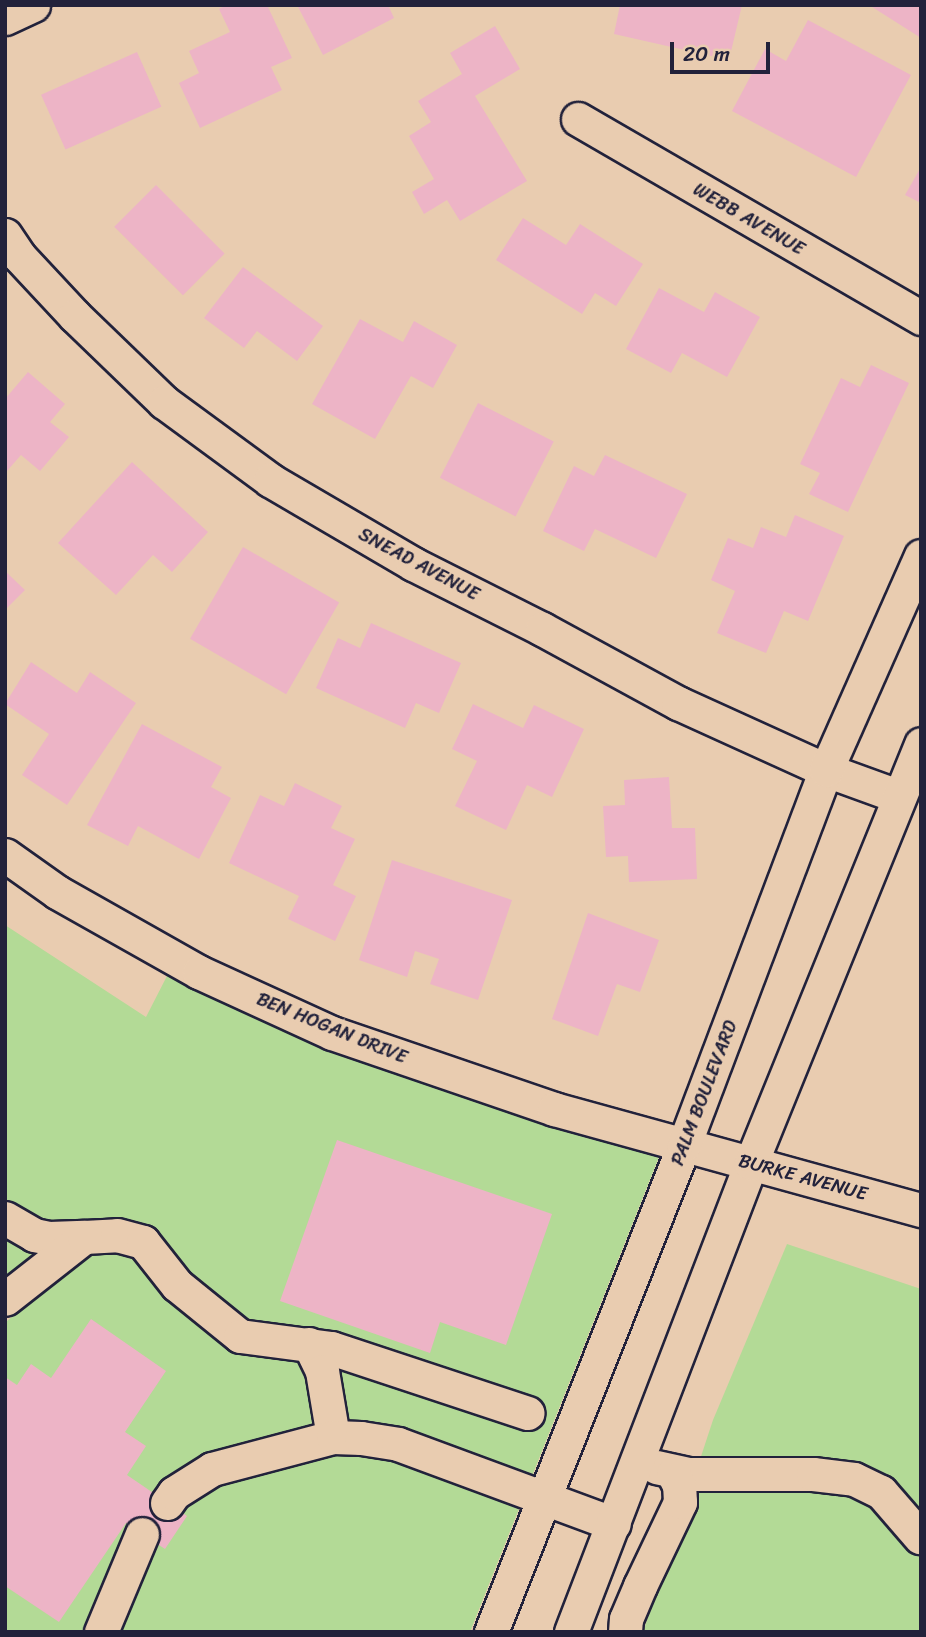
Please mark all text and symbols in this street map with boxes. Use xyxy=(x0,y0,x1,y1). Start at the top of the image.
scale bar xyxy=(674,28,774,72)
text: 20 m xyxy=(683,35,730,73)
street label: WEBB AVENUE xyxy=(689,178,809,260)
street label: SNEAD AVENUE xyxy=(354,522,484,606)
street label: BEN HOGAN DRIVE xyxy=(253,987,411,1069)
street label: PALM BOULEVARD xyxy=(666,1017,742,1169)
street label: BURKE AVENUE xyxy=(736,1149,870,1205)

